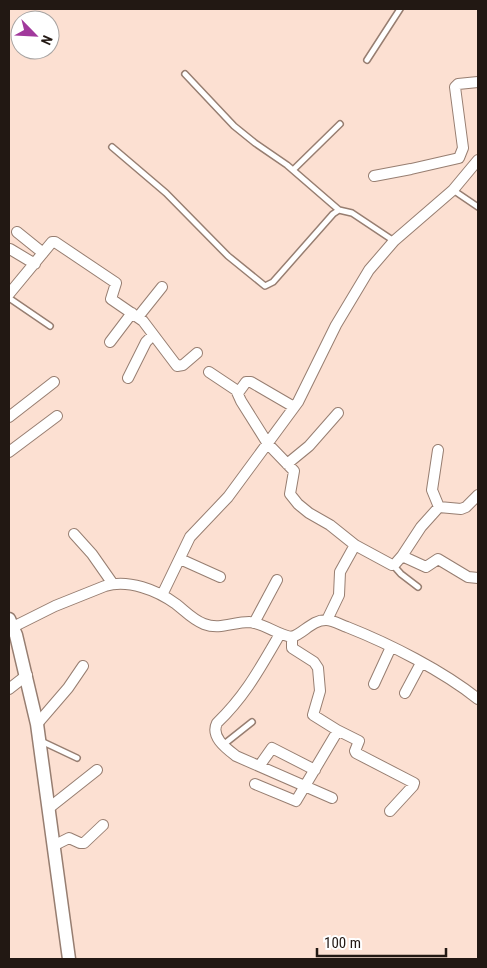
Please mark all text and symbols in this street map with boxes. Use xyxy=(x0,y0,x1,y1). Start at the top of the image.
north arrow xyxy=(10,10,60,60)
text: N xyxy=(38,33,56,47)
scale bar xyxy=(317,926,446,958)
text: 100 m xyxy=(324,934,361,952)

